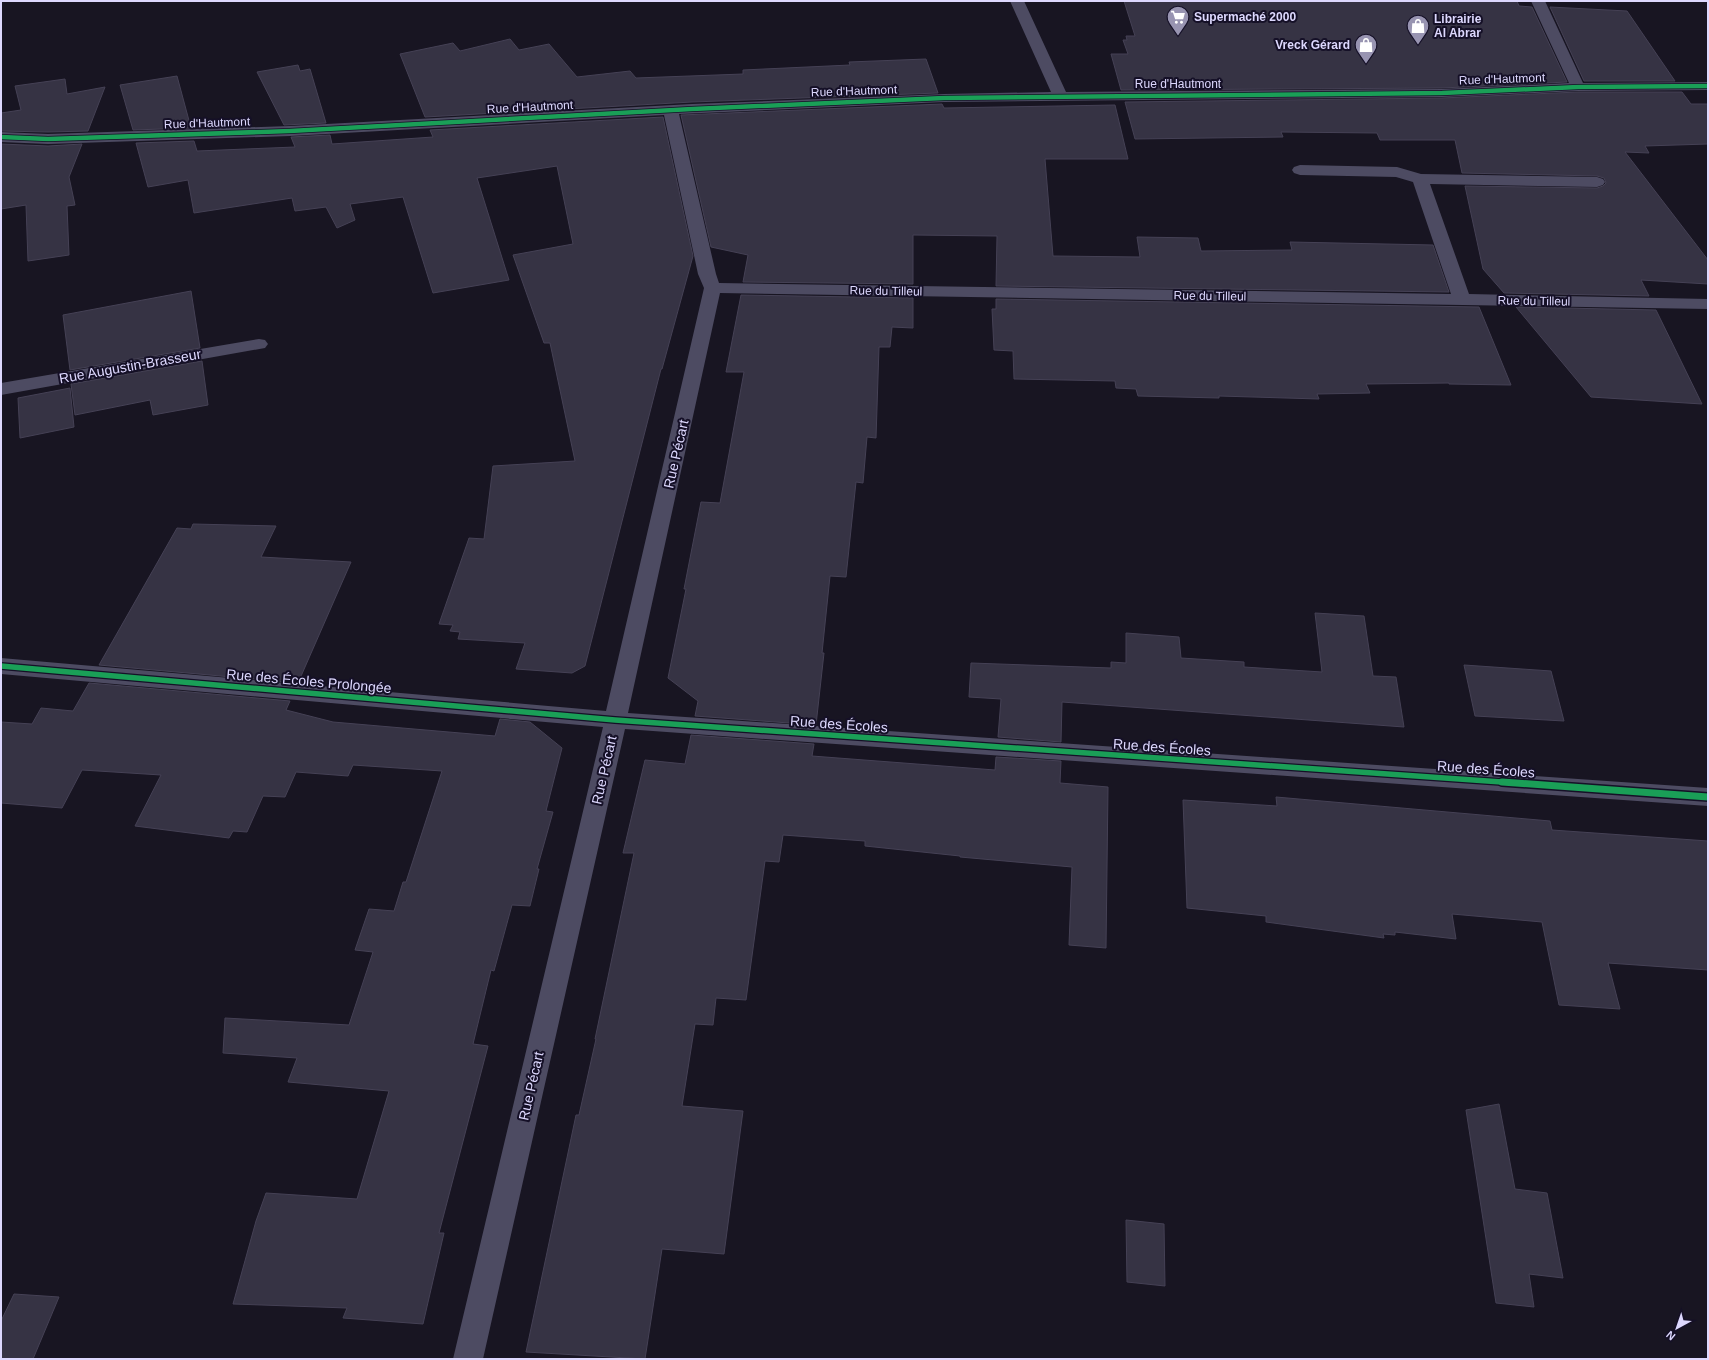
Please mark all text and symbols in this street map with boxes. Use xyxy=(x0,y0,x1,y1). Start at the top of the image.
supermarket icon: Supermaché 2000 xyxy=(1165,4,1191,37)
place label: Supermaché 2000 xyxy=(1194,10,1296,24)
place label: Librairie Al Abrar xyxy=(1434,12,1482,40)
shop icon: Librairie Al Abrar xyxy=(1405,13,1431,46)
shop icon: Vreck Gérard xyxy=(1353,32,1379,65)
place label: Vreck Gérard xyxy=(1275,38,1350,52)
street label: Rue d'Hautmont xyxy=(1459,70,1546,88)
street label: Rue d'Hautmont xyxy=(1135,77,1222,91)
street label: Rue d'Hautmont xyxy=(811,82,898,100)
street label: Rue d'Hautmont xyxy=(487,98,574,116)
street label: Rue d'Hautmont xyxy=(164,114,251,132)
street label: Rue du Tilleul xyxy=(850,283,922,299)
street label: Rue du Tilleul xyxy=(1174,288,1246,304)
street label: Rue du Tilleul xyxy=(1498,293,1570,309)
street label: Rue Augustin-Brasseur xyxy=(58,346,203,386)
street label: Rue Pécart xyxy=(660,418,692,490)
street label: Rue des Écoles Prolongée xyxy=(226,666,392,696)
street label: Rue des Écoles xyxy=(790,713,888,735)
street label: Rue Pécart xyxy=(588,734,620,806)
street label: Rue des Écoles xyxy=(1113,736,1211,758)
street label: Rue des Écoles xyxy=(1437,758,1535,780)
street label: Rue Pécart xyxy=(515,1050,547,1122)
north arrow xyxy=(1657,1308,1697,1348)
text: N xyxy=(1664,1328,1677,1343)

